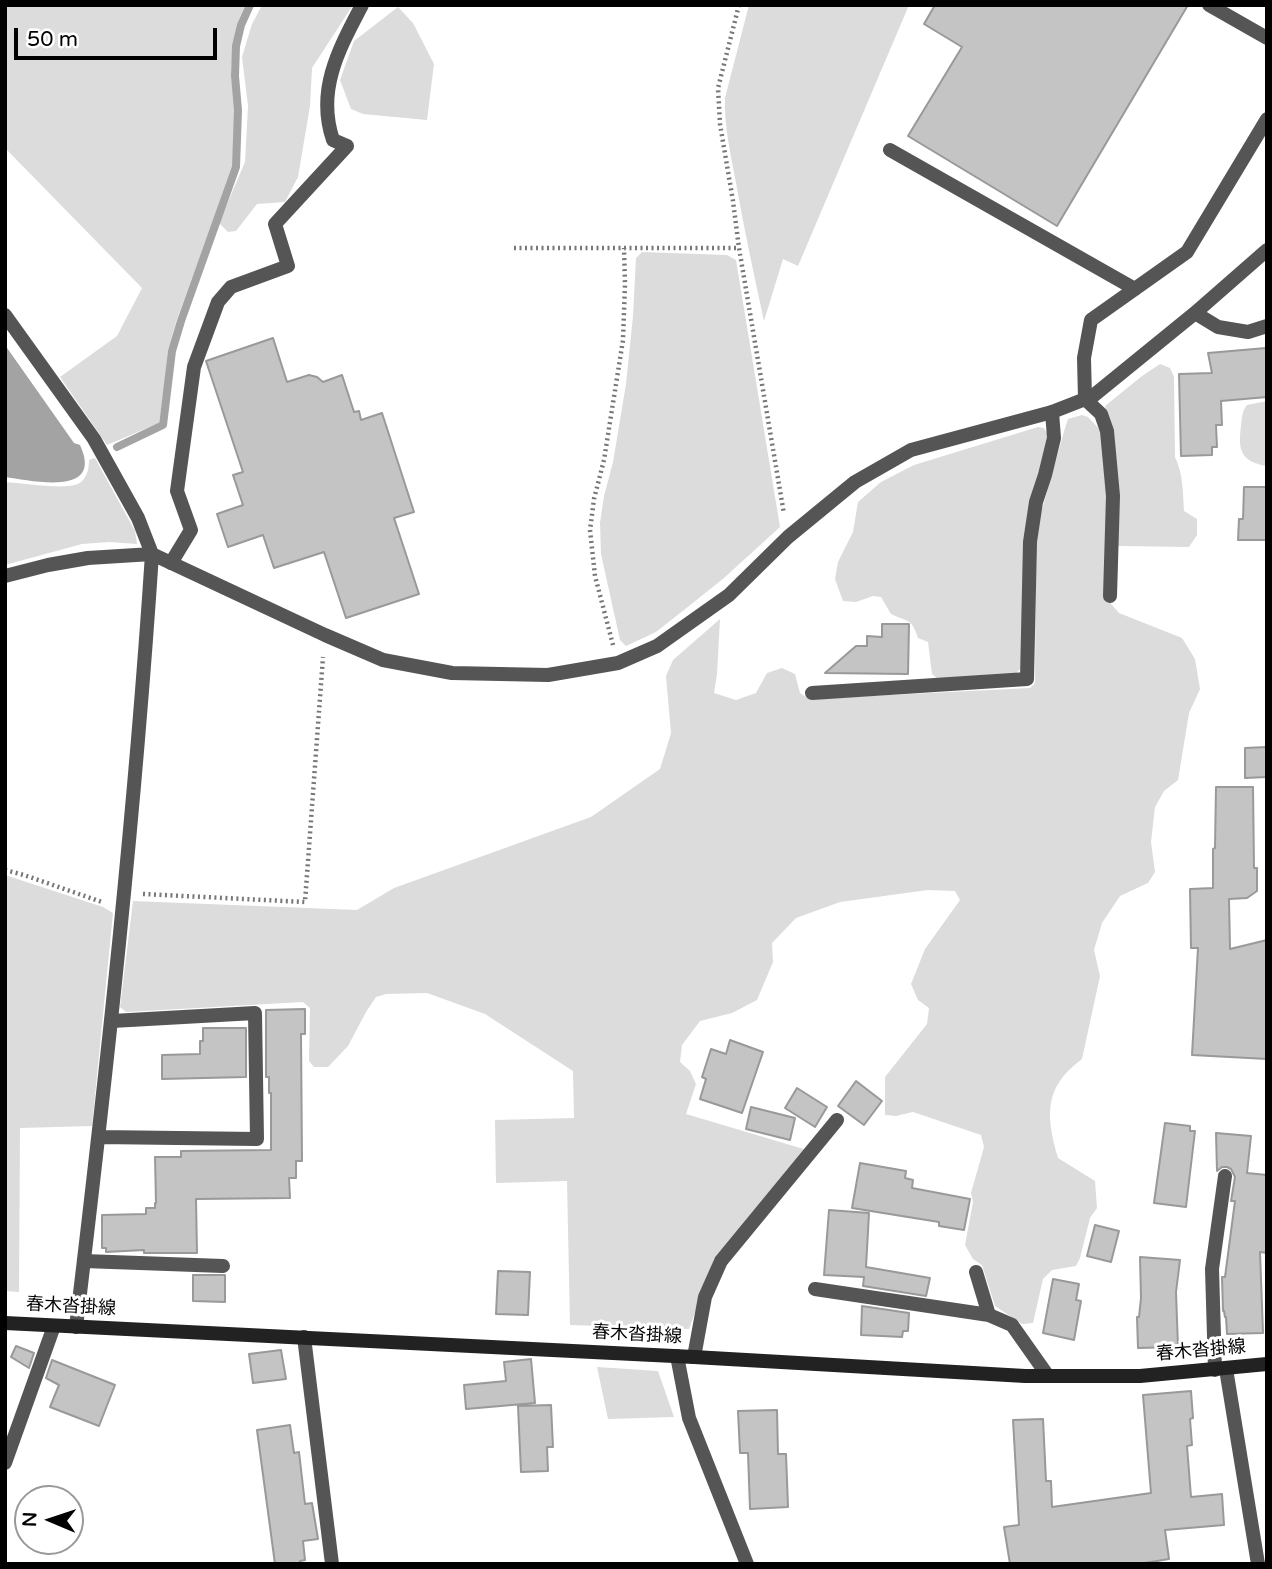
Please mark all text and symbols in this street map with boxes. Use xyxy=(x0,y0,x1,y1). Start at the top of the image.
scale bar xyxy=(18,14,220,58)
text: 50 m xyxy=(27,27,78,52)
street label: 春木沓掛線 xyxy=(25,1294,117,1320)
street label: 春木沓掛線 xyxy=(591,1322,683,1348)
street label: 春木沓掛線 xyxy=(1155,1336,1247,1366)
north arrow xyxy=(14,1485,84,1555)
text: N xyxy=(19,1511,41,1527)

